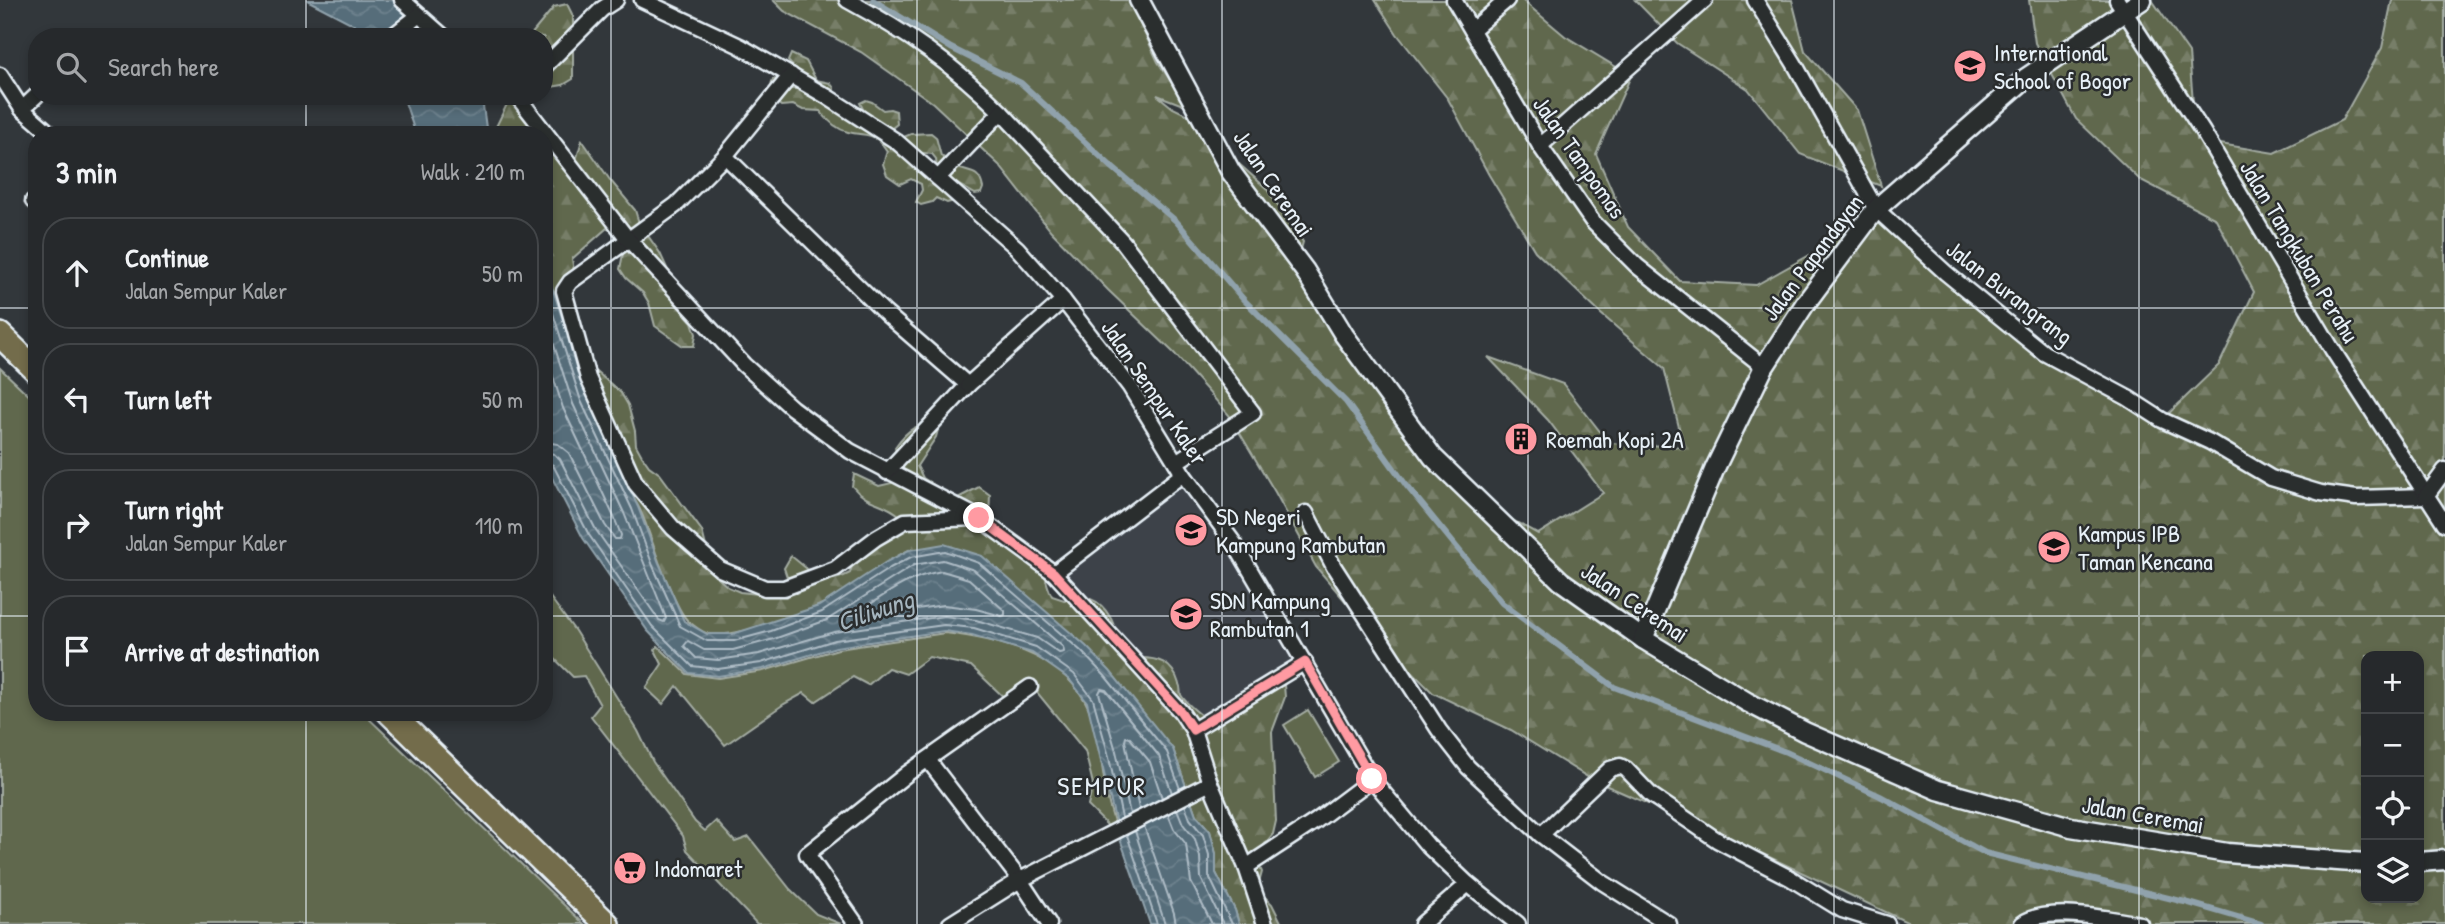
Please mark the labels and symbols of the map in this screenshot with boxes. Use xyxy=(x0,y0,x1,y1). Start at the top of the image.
place label: International School of Bogor xyxy=(1994,36,2131,96)
school or university icon: International School of Bogor xyxy=(1951,47,1989,85)
street label: Jalan Tampomas xyxy=(1526,90,1634,224)
street label: Jalan Ceremai xyxy=(1226,123,1322,243)
street label: Jalan Tangkuban Perahu xyxy=(2233,154,2367,348)
street label: Jalan Papandayan xyxy=(1754,187,1870,327)
street label: Jalan Burangrang xyxy=(1940,232,2080,352)
street label: Jalan Sempur Kaler xyxy=(1094,313,1216,471)
building icon: Roemah Kopi 2A xyxy=(1502,420,1540,458)
place label: Roemah Kopi 2A xyxy=(1546,423,1684,455)
place label: SD Negeri Kampung Rambutan xyxy=(1216,500,1386,560)
route end xyxy=(963,502,994,533)
school or university icon: SD Negeri Kampung Rambutan xyxy=(1172,511,1210,549)
place label: Kampus IPB Taman Kencana xyxy=(2078,517,2213,577)
school or university icon: Kampus IPB Taman Kencana xyxy=(2035,528,2073,566)
street label: Jalan Ceremai xyxy=(1575,554,1695,650)
water label: Ciliwung xyxy=(832,581,919,640)
place label: SDN Kampung Rambutan 1 xyxy=(1210,584,1330,644)
school or university icon: SDN Kampung Rambutan 1 xyxy=(1167,595,1205,633)
route start xyxy=(1356,763,1387,794)
district label: SEMPUR xyxy=(1057,768,1147,803)
street label: Jalan Ceremai xyxy=(2080,788,2206,840)
supermarket icon: Indomaret xyxy=(611,849,649,887)
place label: Indomaret xyxy=(654,852,743,884)

